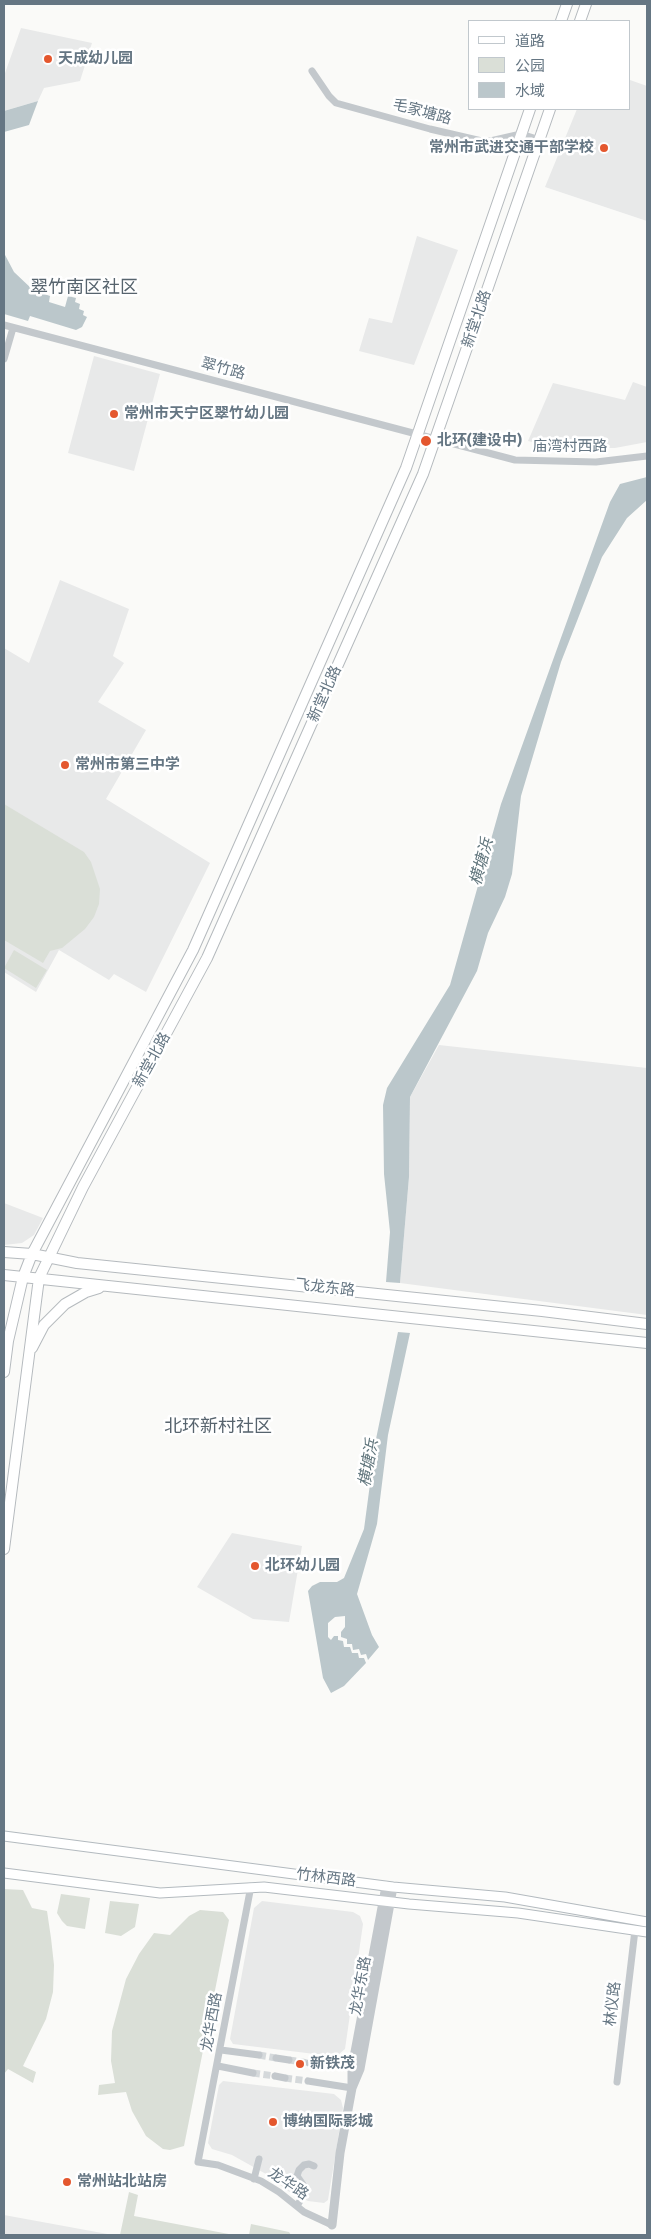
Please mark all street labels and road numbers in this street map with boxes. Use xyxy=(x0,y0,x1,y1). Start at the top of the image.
street label: 毛家塘路 xyxy=(391,96,453,128)
street label: 新堂北路 xyxy=(459,288,495,350)
street label: 翠竹路 xyxy=(199,354,247,384)
street label: 庙湾村西路 xyxy=(533,438,607,456)
street label: 新堂北路 xyxy=(305,663,345,725)
street label: 新堂北路 xyxy=(130,1029,174,1091)
street label: 飞龙东路 xyxy=(294,1276,356,1300)
street label: 竹林西路 xyxy=(295,1865,357,1891)
street label: 龙华东路 xyxy=(347,1955,375,2017)
street label: 林仪路 xyxy=(601,1981,625,2027)
street label: 龙华西路 xyxy=(198,1991,226,2053)
street label: 龙华路 xyxy=(264,2164,312,2204)

